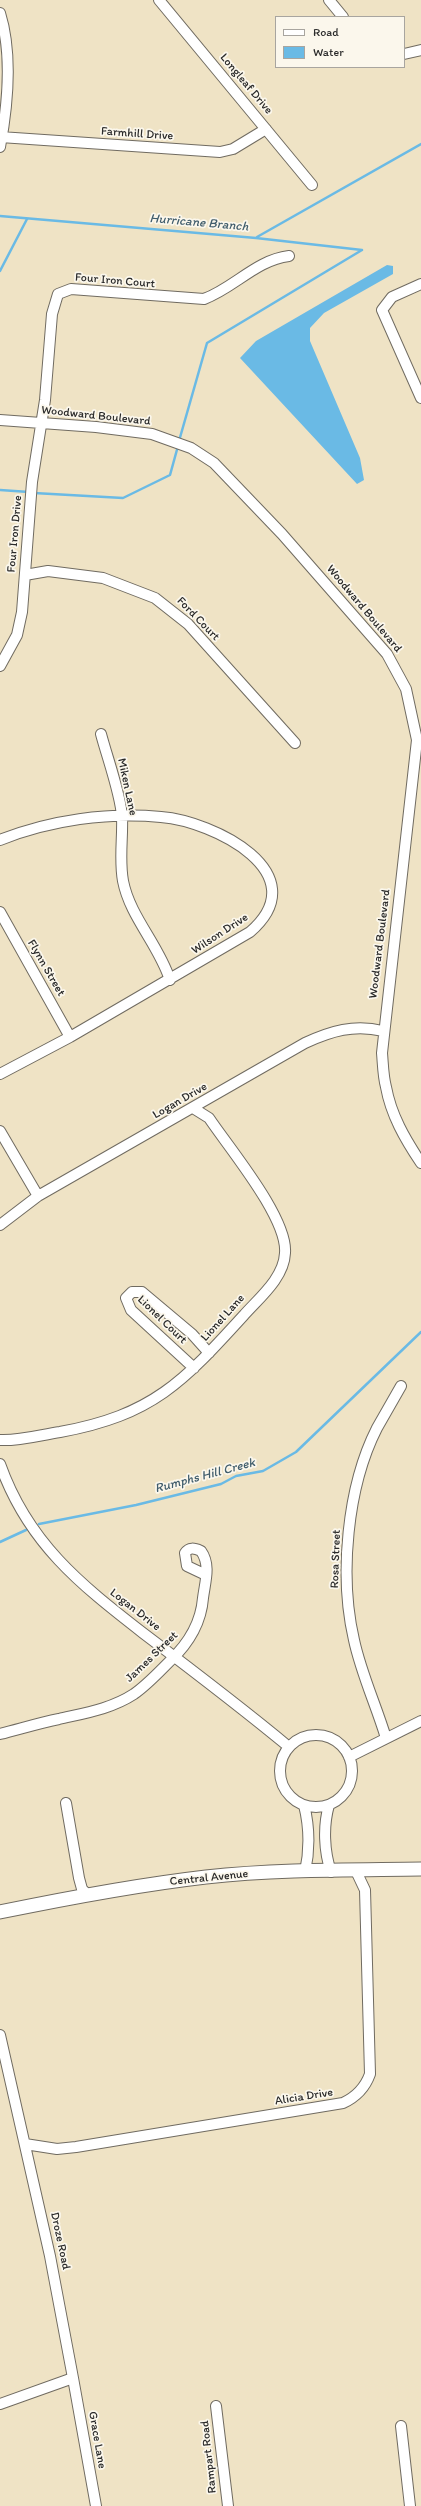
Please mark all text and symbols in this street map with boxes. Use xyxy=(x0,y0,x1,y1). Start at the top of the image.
legend xyxy=(275,16,405,68)
text: Road xyxy=(313,25,339,39)
text: Water xyxy=(313,45,344,59)
street label: Longleaf Drive xyxy=(216,51,276,117)
street label: Farmhill Drive xyxy=(100,124,174,144)
water label: Hurricane Branch xyxy=(149,211,249,235)
street label: Four Iron Court xyxy=(74,270,156,292)
street label: Woodward Boulevard xyxy=(41,403,151,429)
street label: Four Iron Drive xyxy=(4,495,26,573)
street label: Woodward Boulevard xyxy=(323,562,405,656)
street label: Ford Court xyxy=(174,594,222,644)
street label: Miken Lane xyxy=(114,757,140,817)
street label: Woodward Boulevard xyxy=(366,889,394,999)
street label: Wilson Drive xyxy=(189,910,251,958)
street label: Flynn Street xyxy=(24,937,68,999)
street label: Logan Drive xyxy=(150,1080,210,1122)
street label: Lionel Lane xyxy=(198,1291,248,1345)
street label: Lionel Court xyxy=(134,1293,190,1347)
water label: Rumphs Hill Creek xyxy=(153,1455,257,1497)
street label: Rosa Street xyxy=(328,1529,344,1589)
street label: Logan Drive xyxy=(107,1586,163,1634)
street label: James Street xyxy=(123,1628,181,1686)
street label: Central Avenue xyxy=(169,1867,249,1889)
street label: Alicia Drive xyxy=(274,2085,334,2109)
street label: Droze Road xyxy=(47,2211,73,2271)
street label: Grace Lane xyxy=(85,2410,109,2470)
street label: Rampart Road xyxy=(198,2420,220,2494)

